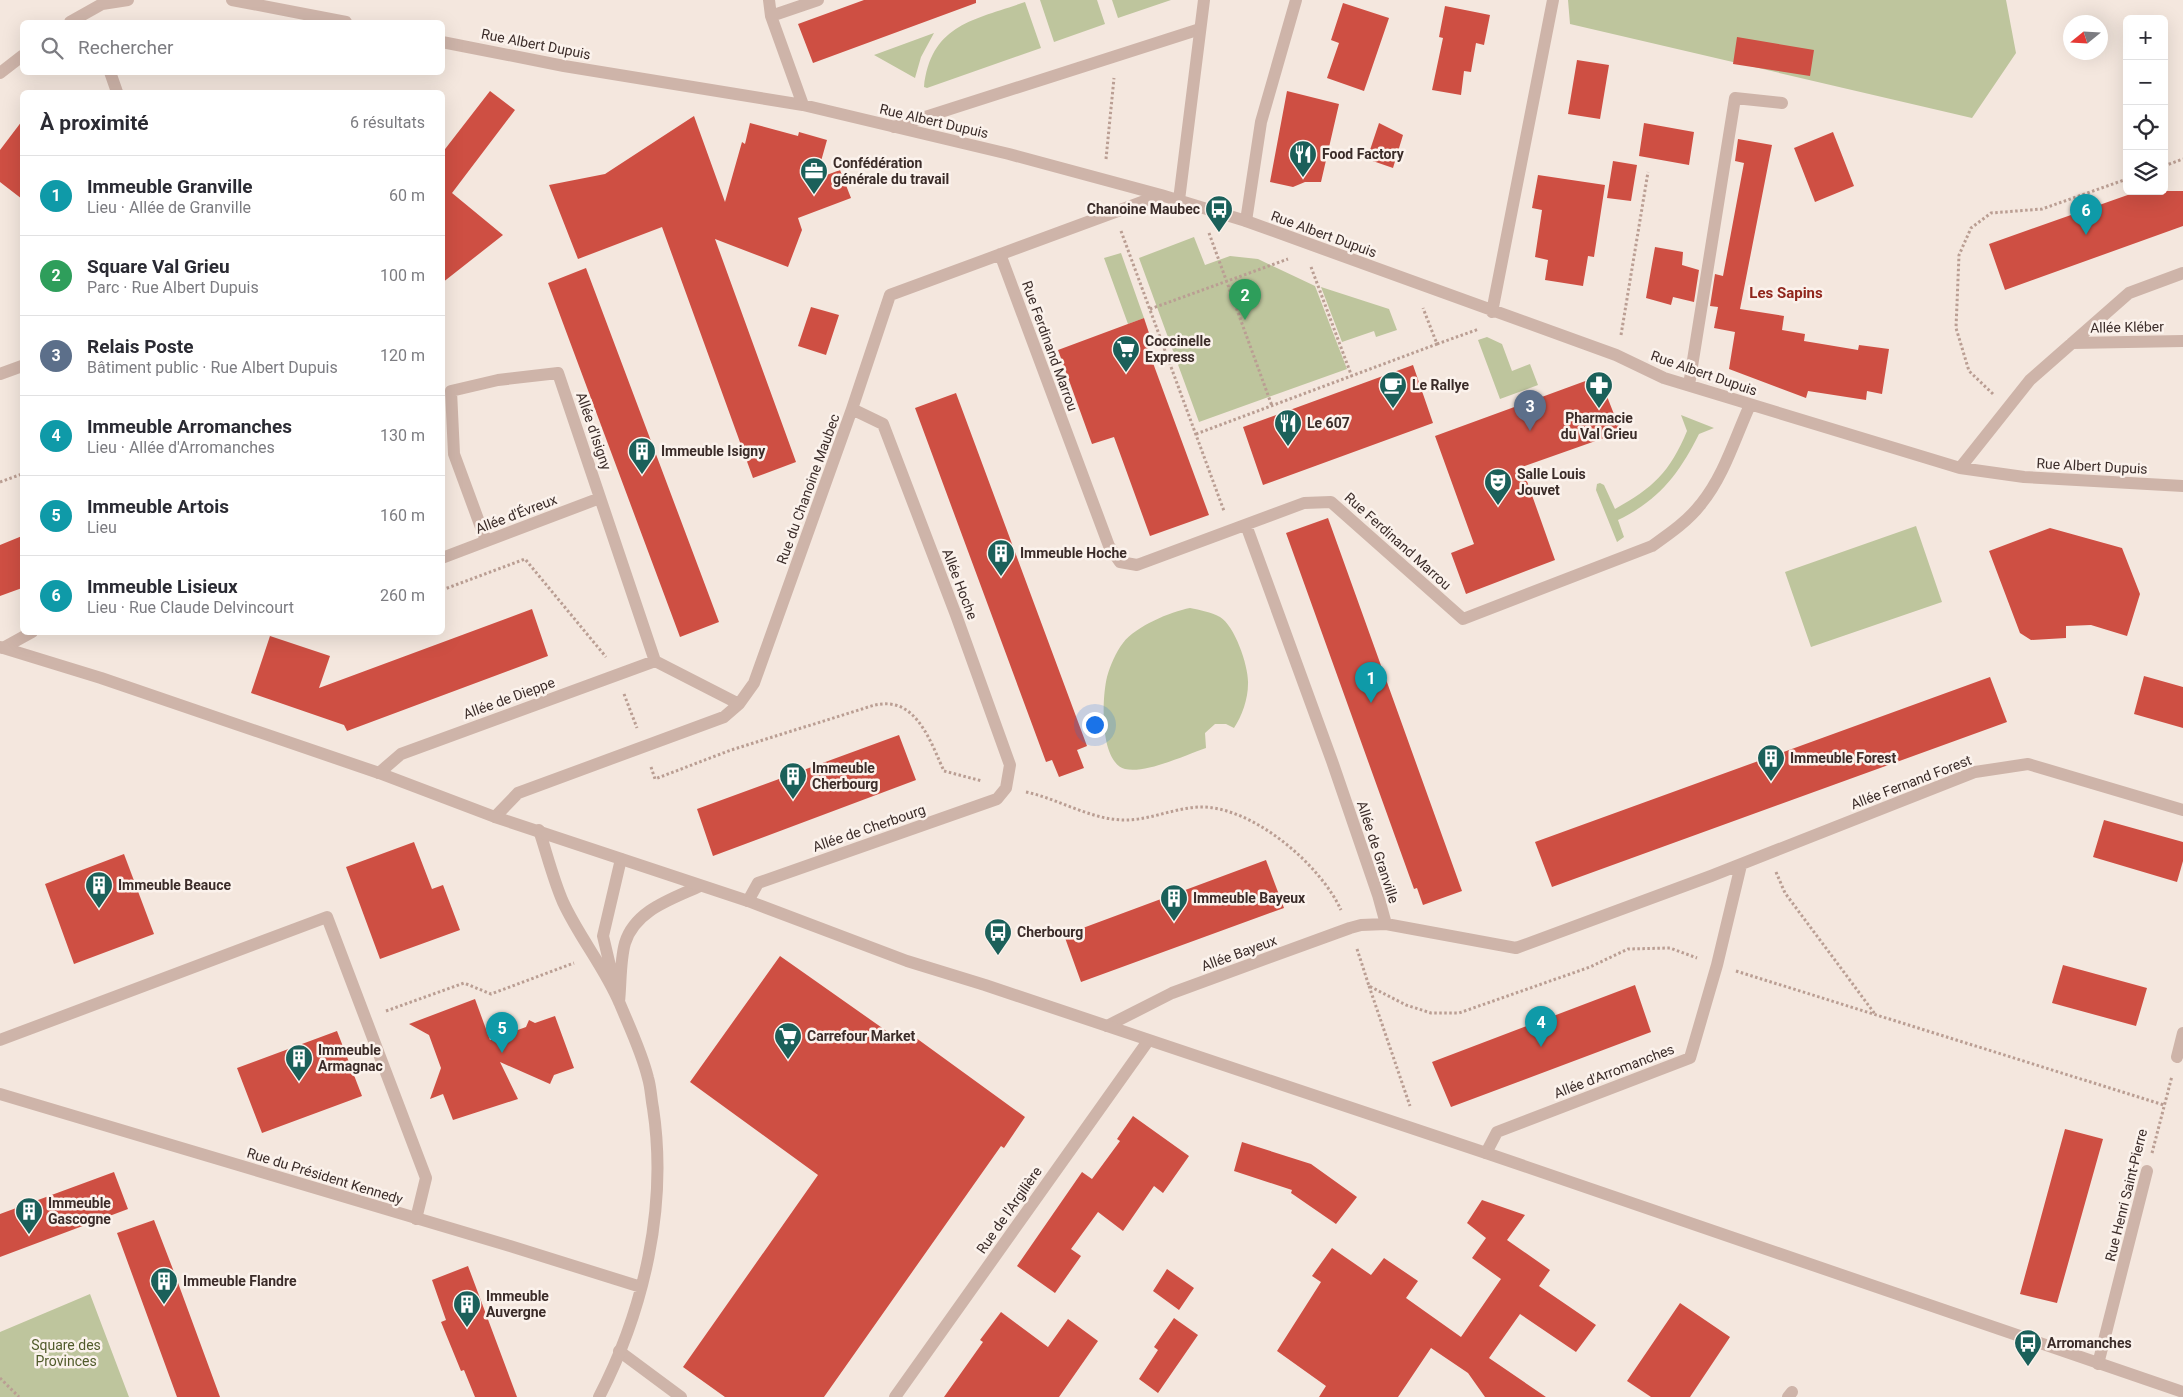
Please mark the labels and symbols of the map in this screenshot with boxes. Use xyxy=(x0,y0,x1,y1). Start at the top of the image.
north arrow xyxy=(2063,15,2108,60)
street label: Rue Albert Dupuis xyxy=(480,26,592,62)
street label: Rue Albert Dupuis xyxy=(878,101,990,141)
restaurant icon: Food Factory xyxy=(1288,139,1318,178)
place label: Food Factory xyxy=(1322,146,1405,162)
place label: Confédération générale du travail xyxy=(833,155,949,187)
office icon: Confédération générale du travail xyxy=(799,156,829,195)
bus stop icon: Chanoine Maubec xyxy=(1204,194,1234,233)
pin: 6 xyxy=(2070,194,2102,235)
place label: Chanoine Maubec xyxy=(1087,201,1200,217)
street label: Rue Albert Dupuis xyxy=(1269,207,1379,261)
street label: Rue Ferdinand Marrou xyxy=(1019,279,1081,413)
pin: 2 xyxy=(1229,279,1261,320)
district label: Les Sapins xyxy=(1749,284,1823,302)
street label: Allée Kléber xyxy=(2090,318,2164,336)
place label: Coccinelle Express xyxy=(1145,333,1211,365)
supermarket icon: Coccinelle Express xyxy=(1111,334,1141,373)
street label: Rue Albert Dupuis xyxy=(1649,347,1759,399)
cafe icon: Le Rallye xyxy=(1378,370,1408,409)
pharmacy icon: Pharmacie du Val Grieu xyxy=(1584,370,1614,409)
place label: Le Rallye xyxy=(1412,377,1469,393)
street label: Allée d'Isigny xyxy=(573,390,615,472)
pin: 3 xyxy=(1514,390,1546,431)
restaurant icon: Le 607 xyxy=(1273,408,1303,447)
place label: Pharmacie du Val Grieu xyxy=(1561,410,1637,442)
street label: Rue du Chanoine Maubec xyxy=(773,412,843,566)
place label: Le 607 xyxy=(1307,415,1350,431)
building icon: Immeuble Isigny xyxy=(627,436,657,475)
place label: Immeuble Isigny xyxy=(661,443,766,459)
street label: Rue Albert Dupuis xyxy=(2036,455,2148,477)
place label: Salle Louis Jouvet xyxy=(1517,466,1586,498)
theatre icon: Salle Louis Jouvet xyxy=(1483,467,1513,506)
street label: Rue Ferdinand Marrou xyxy=(1342,489,1454,593)
street label: Allée d'Évreux xyxy=(473,490,559,537)
building icon: Immeuble Hoche xyxy=(986,538,1016,577)
place label: Immeuble Hoche xyxy=(1020,545,1127,561)
street label: Allée Hoche xyxy=(939,546,981,622)
pin: 1 xyxy=(1355,662,1387,703)
street label: Allée de Dieppe xyxy=(461,674,557,722)
your location xyxy=(1082,712,1108,738)
building icon: Immeuble Forest xyxy=(1756,743,1786,782)
place label: Immeuble Forest xyxy=(1790,750,1897,766)
street label: Allée Fernand Forest xyxy=(1848,751,1974,812)
place label: Immeuble Cherbourg xyxy=(812,760,878,792)
building icon: Immeuble Cherbourg xyxy=(778,761,808,800)
street label: Allée de Granville xyxy=(1354,799,1402,905)
street label: Allée de Cherbourg xyxy=(811,801,927,855)
building icon: Immeuble Beauce xyxy=(84,870,114,909)
place label: Immeuble Beauce xyxy=(118,877,231,893)
building icon: Immeuble Bayeux xyxy=(1159,883,1189,922)
place label: Immeuble Bayeux xyxy=(1193,890,1306,906)
bus stop icon: Cherbourg xyxy=(983,917,1013,956)
place label: Cherbourg xyxy=(1017,924,1083,940)
street label: Allée Bayeux xyxy=(1199,932,1279,974)
pin: 4 xyxy=(1525,1006,1557,1047)
pin: 5 xyxy=(486,1012,518,1053)
supermarket icon: Carrefour Market xyxy=(773,1021,803,1060)
place label: Carrefour Market xyxy=(807,1028,915,1044)
street label: Allée d'Arromanches xyxy=(1552,1041,1676,1101)
place label: Immeuble Armagnac xyxy=(318,1042,383,1074)
building icon: Immeuble Armagnac xyxy=(284,1043,314,1082)
street label: Rue Henri Saint-Pierre xyxy=(2102,1127,2150,1263)
street label: Rue du Président Kennedy xyxy=(245,1145,405,1207)
street label: Rue de l'Argilière xyxy=(973,1163,1045,1257)
place label: Immeuble Gascogne xyxy=(48,1195,111,1227)
building icon: Immeuble Gascogne xyxy=(14,1196,44,1235)
building icon: Immeuble Flandre xyxy=(149,1266,179,1305)
place label: Immeuble Flandre xyxy=(183,1273,297,1289)
place label: Immeuble Auvergne xyxy=(486,1288,549,1320)
building icon: Immeuble Auvergne xyxy=(452,1289,482,1328)
bus stop icon: Arromanches xyxy=(2013,1328,2043,1367)
place label: Arromanches xyxy=(2047,1335,2132,1351)
park label: Square des Provinces xyxy=(31,1337,101,1369)

